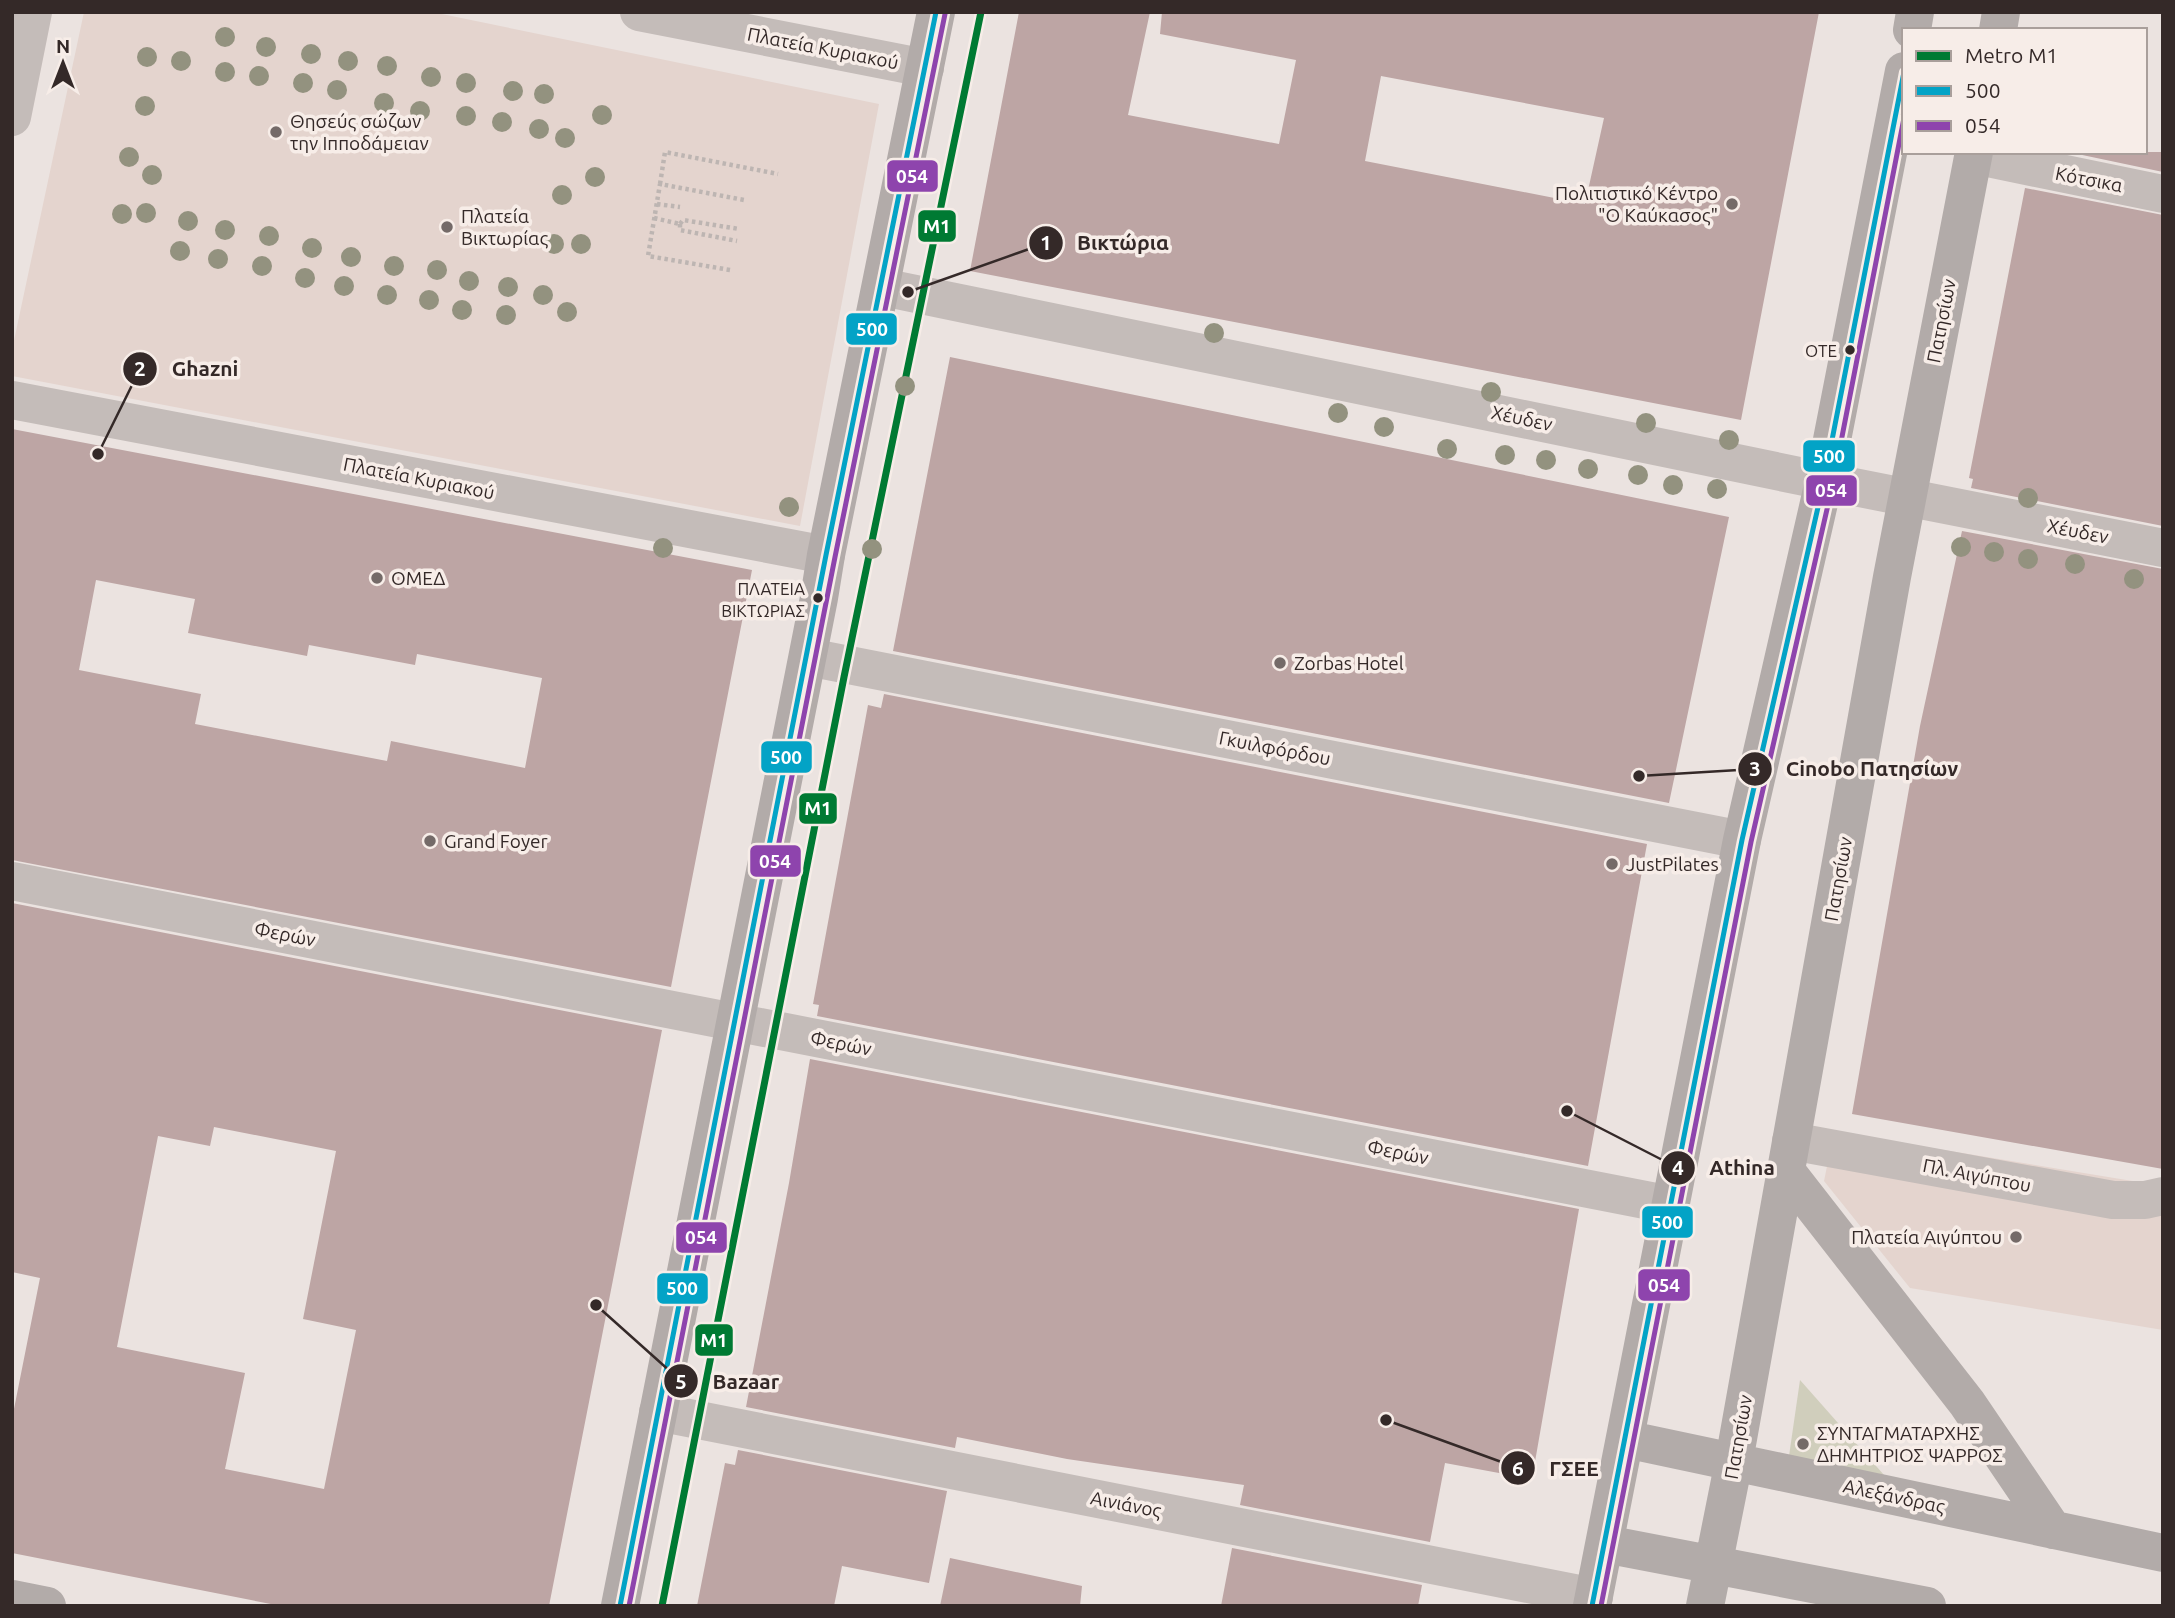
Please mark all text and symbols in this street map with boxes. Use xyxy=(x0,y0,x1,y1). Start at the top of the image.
street label: Πλατεία Κυριακού xyxy=(745,23,901,73)
north arrow xyxy=(28,28,98,98)
legend xyxy=(1902,28,2147,154)
text: N xyxy=(56,35,70,57)
text: Metro Μ1 xyxy=(1965,43,2058,67)
text: 500 xyxy=(1965,78,2001,102)
place label: Θησεύς σώζων την Ιπποδάμειαν xyxy=(290,110,429,154)
text: 054 xyxy=(1965,113,2001,137)
marker: Θησεύς σώζων την Ιπποδάμειαν xyxy=(268,124,284,140)
line badge: 054 xyxy=(886,159,939,193)
street label: Κότσικα xyxy=(2053,162,2125,196)
text: 054 xyxy=(896,165,928,187)
place label: Πολιτιστικό Κέντρο "Ο Καύκασος" xyxy=(1555,182,1718,226)
marker: Πολιτιστικό Κέντρο "Ο Καύκασος" xyxy=(1724,196,1740,212)
place label: Πλατεία Βικτωρίας xyxy=(461,205,548,249)
line badge: Μ1 xyxy=(917,209,957,243)
text: Μ1 xyxy=(923,215,951,237)
marker: Πλατεία Βικτωρίας xyxy=(439,219,455,235)
callout: Βικτώρια xyxy=(1028,222,1183,264)
text: 1 xyxy=(1040,230,1052,254)
text: Βικτώρια xyxy=(1077,230,1169,254)
street label: Πατησίων xyxy=(1922,277,1960,365)
line badge: 500 xyxy=(845,312,898,346)
text: 500 xyxy=(856,318,888,340)
place label: ΟΤΕ xyxy=(1805,341,1837,360)
marker: ΟΤΕ xyxy=(1843,343,1857,357)
callout: Ghazni xyxy=(123,348,252,390)
text: 2 xyxy=(134,356,146,380)
text: Ghazni xyxy=(172,356,238,380)
street label: Χέυδεν xyxy=(1489,401,1555,435)
line badge: 500 xyxy=(1802,439,1856,473)
text: 500 xyxy=(1813,445,1845,467)
street label: Πλατεία Κυριακού xyxy=(341,453,497,503)
line badge: 054 xyxy=(1805,474,1858,507)
text: 054 xyxy=(1815,479,1847,501)
street label: Χέυδεν xyxy=(2046,514,2110,548)
place label: ΟΜΕΔ xyxy=(391,567,445,589)
marker: ΟΜΕΔ xyxy=(369,570,385,586)
place label: ΠΛΑΤΕΙΑ ΒΙΚΤΩΡΙΑΣ xyxy=(721,579,805,620)
marker: ΠΛΑΤΕΙΑ ΒΙΚΤΩΡΙΑΣ xyxy=(811,591,825,605)
place label: Zorbas Hotel xyxy=(1294,652,1404,674)
marker: Zorbas Hotel xyxy=(1272,655,1288,671)
street label: Γκυιλφόρδου xyxy=(1217,726,1333,770)
line badge: 500 xyxy=(760,740,813,774)
text: 500 xyxy=(770,746,802,768)
callout: Cinobo Πατησίων xyxy=(1737,748,1973,790)
text: 3 xyxy=(1749,756,1761,780)
text: Cinobo Πατησίων xyxy=(1786,756,1958,780)
line badge: Μ1 xyxy=(798,792,838,825)
text: Μ1 xyxy=(804,797,832,819)
place label: Grand Foyer xyxy=(444,830,548,852)
marker: Grand Foyer xyxy=(422,833,438,849)
street label: Πατησίων xyxy=(1820,835,1856,923)
line badge: 054 xyxy=(749,844,802,878)
text: 054 xyxy=(759,850,791,872)
place label: JustPilates xyxy=(1626,853,1719,875)
marker: JustPilates xyxy=(1604,856,1620,872)
street label: Φερών xyxy=(252,917,318,951)
street label: Φερών xyxy=(808,1026,874,1060)
street label: Φερών xyxy=(1365,1135,1431,1169)
callout: Athina xyxy=(1661,1147,1789,1189)
street label: Πλ. Αιγύπτου xyxy=(1921,1154,2033,1196)
text: 4 xyxy=(1672,1155,1684,1179)
text: Athina xyxy=(1709,1155,1775,1179)
line badge: 500 xyxy=(1641,1205,1694,1239)
text: 500 xyxy=(1651,1211,1683,1233)
line badge: 054 xyxy=(675,1221,728,1254)
text: 054 xyxy=(685,1226,717,1248)
place label: Πλατεία Αιγύπτου xyxy=(1851,1226,2002,1248)
marker: Πλατεία Αιγύπτου xyxy=(2008,1229,2024,1245)
line badge: 054 xyxy=(1637,1268,1691,1302)
line badge: 500 xyxy=(656,1272,709,1305)
text: 054 xyxy=(1648,1274,1680,1296)
text: 500 xyxy=(666,1277,698,1299)
line badge: Μ1 xyxy=(694,1323,734,1357)
text: Μ1 xyxy=(700,1329,728,1351)
callout: Bazaar xyxy=(663,1360,793,1402)
text: 5 xyxy=(675,1369,687,1393)
text: Bazaar xyxy=(713,1369,780,1393)
street label: Πατησίων xyxy=(1720,1393,1756,1481)
place label: ΣΥΝΤΑΓΜΑΤΑΡΧΗΣ ΔΗΜΗΤΡΙΟΣ ΨΑΡΡΟΣ xyxy=(1817,1422,2003,1466)
marker: ΣΥΝΤΑΓΜΑΤΑΡΧΗΣ ΔΗΜΗΤΡΙΟΣ ΨΑΡΡΟΣ xyxy=(1795,1436,1811,1452)
callout: ΓΣΕΕ xyxy=(1500,1447,1613,1489)
text: 6 xyxy=(1512,1456,1524,1480)
text: ΓΣΕΕ xyxy=(1549,1456,1599,1480)
street label: Αλεξάνδρας xyxy=(1841,1474,1947,1518)
street label: Αινιάνος xyxy=(1089,1486,1164,1522)

